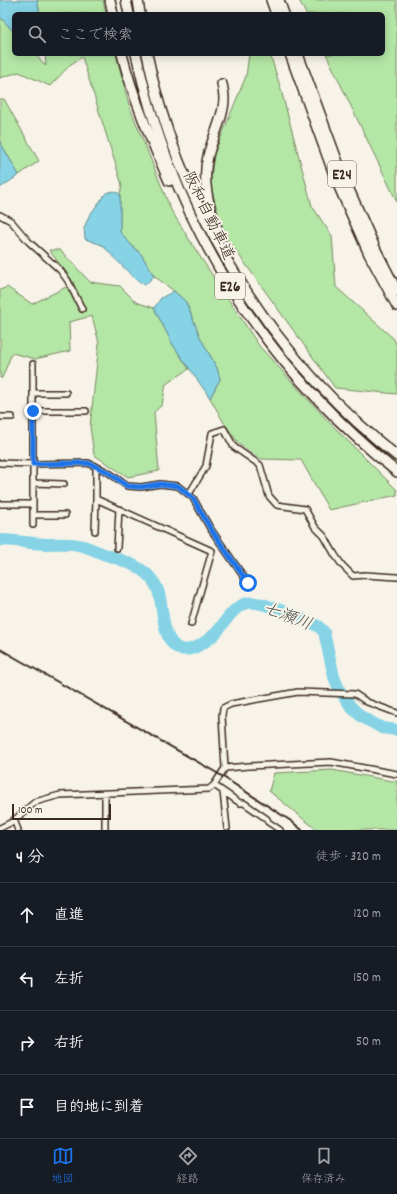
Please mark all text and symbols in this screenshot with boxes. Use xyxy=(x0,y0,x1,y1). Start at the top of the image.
search box xyxy=(12,12,385,56)
icon: search xyxy=(26,23,48,45)
text: ここで検索 xyxy=(58,25,133,47)
road number: E24 xyxy=(328,161,356,187)
street label: 阪和自動車道 xyxy=(176,168,239,264)
road number: E26 xyxy=(215,273,245,299)
route end xyxy=(24,402,42,420)
route start xyxy=(239,574,257,592)
water label: 七瀬川 xyxy=(259,597,315,638)
scale bar xyxy=(12,802,111,821)
text: 100 m xyxy=(18,803,42,819)
text: 4 分 xyxy=(16,847,44,871)
text: 徒歩 · 320 m xyxy=(316,848,381,867)
icon: ahead xyxy=(16,904,38,926)
text: 直進 xyxy=(54,905,84,927)
text: 120 m xyxy=(353,905,381,924)
icon: left xyxy=(16,968,38,990)
text: 左折 xyxy=(54,969,84,991)
text: 150 m xyxy=(353,969,381,988)
icon: right xyxy=(16,1032,38,1054)
text: 右折 xyxy=(54,1033,84,1055)
text: 50 m xyxy=(356,1033,381,1052)
icon: arrive xyxy=(16,1096,38,1118)
text: 目的地に到着 xyxy=(54,1097,144,1119)
tab: 地図 xyxy=(52,1145,74,1188)
tab: 経路 xyxy=(177,1145,199,1188)
tab: 保存済み xyxy=(302,1145,346,1188)

